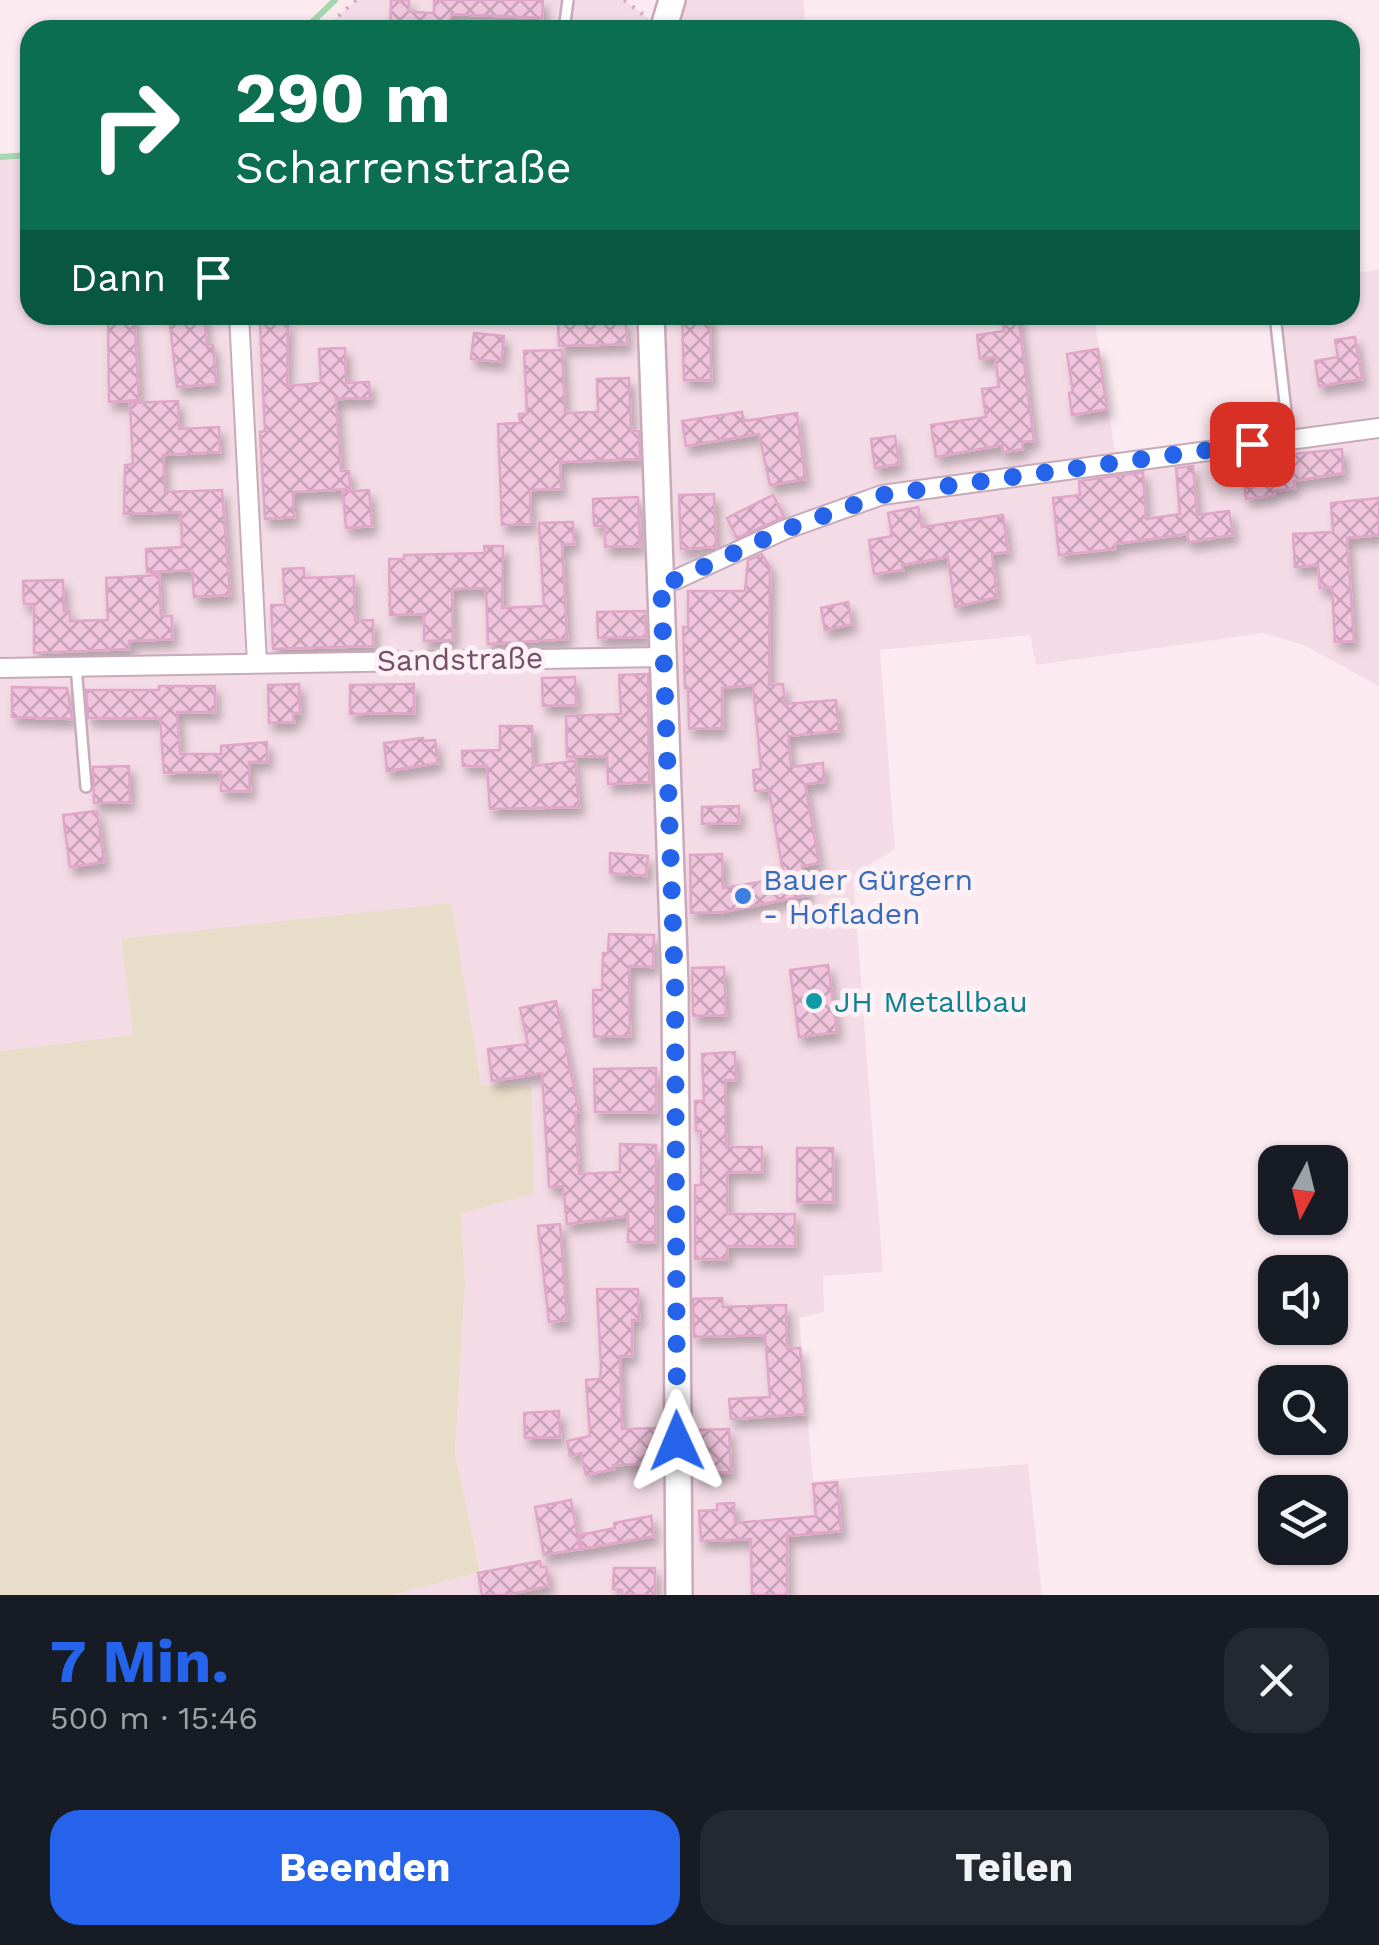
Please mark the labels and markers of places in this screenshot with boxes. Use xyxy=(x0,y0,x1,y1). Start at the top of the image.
pin xyxy=(1210,402,1295,487)
place label: Bauer Gürgern - Hofladen xyxy=(763,862,973,931)
marker: Bauer Gürgern - Hofladen xyxy=(732,885,754,907)
place label: JH Metallbau xyxy=(834,984,1028,1019)
marker: JH Metallbau xyxy=(803,990,825,1012)

